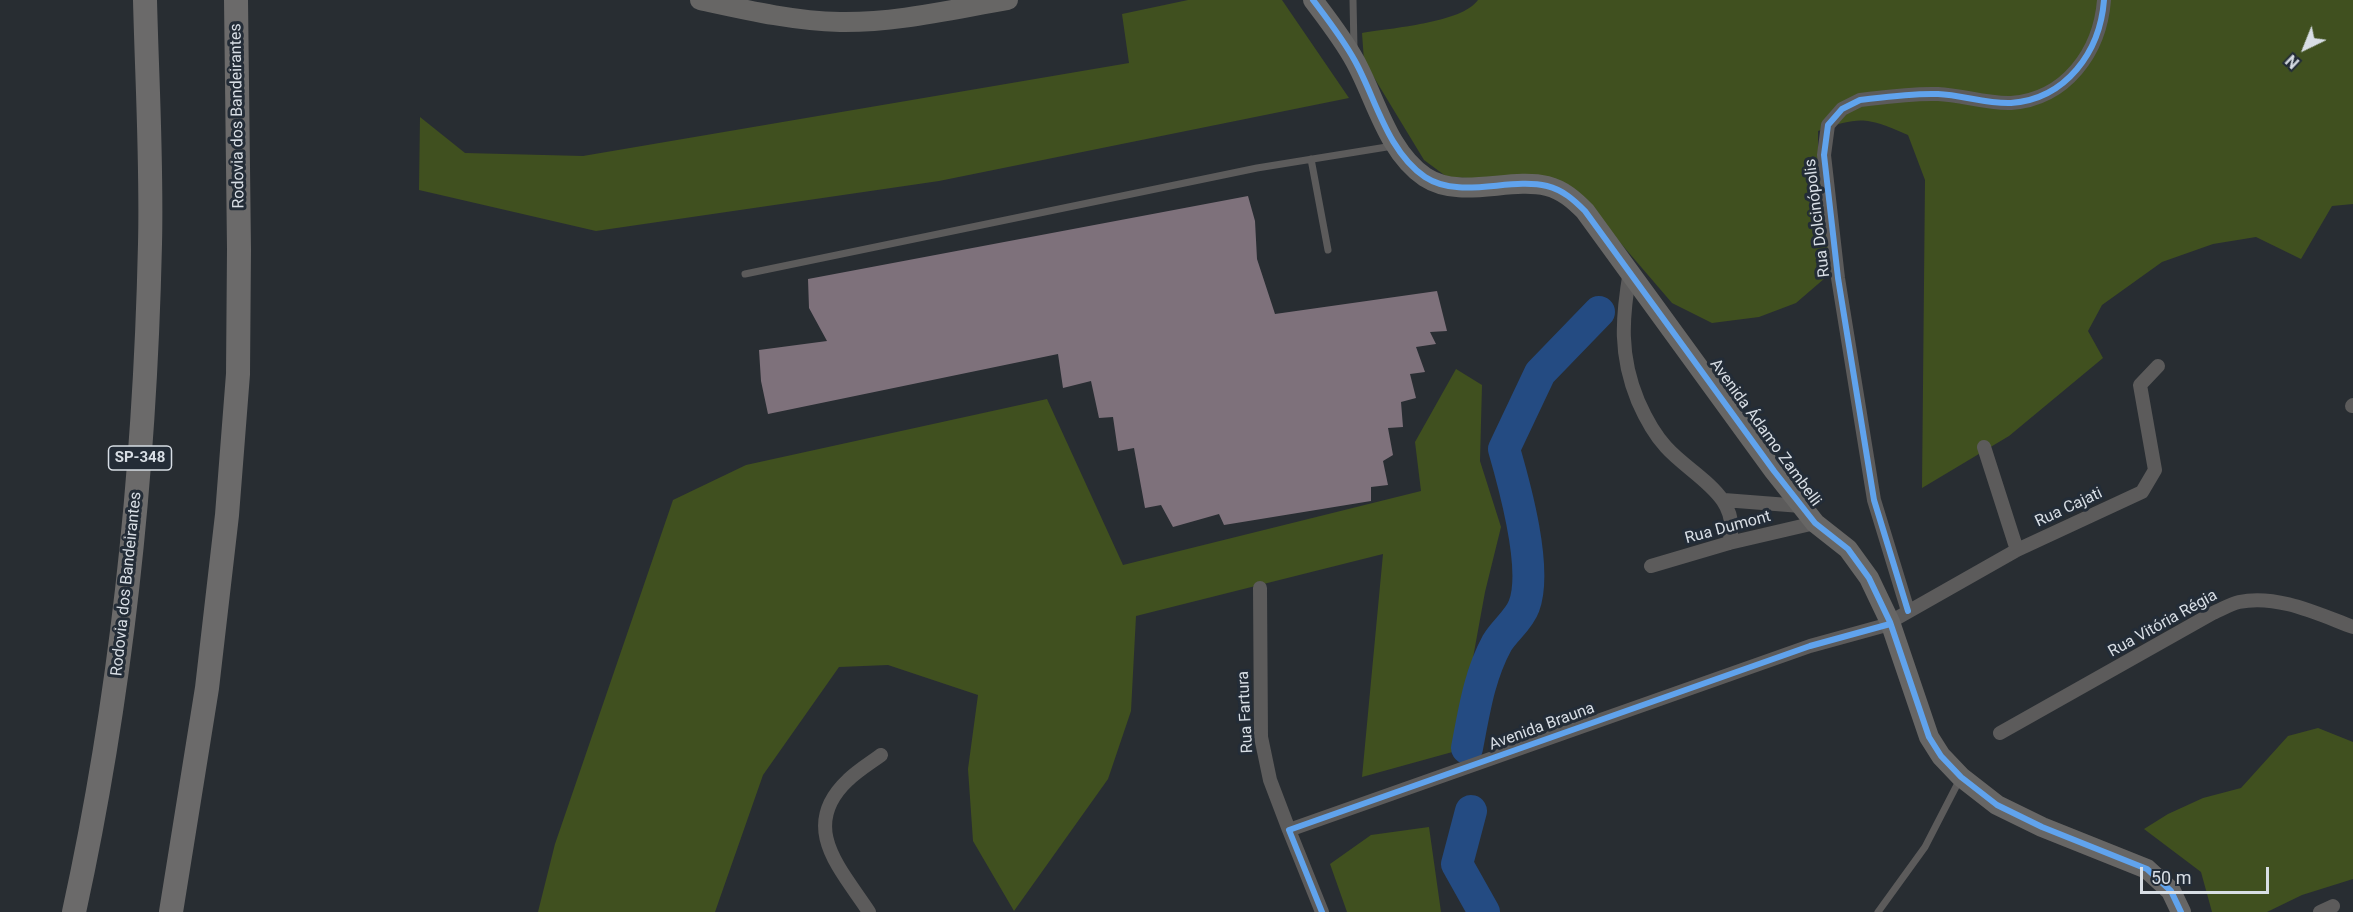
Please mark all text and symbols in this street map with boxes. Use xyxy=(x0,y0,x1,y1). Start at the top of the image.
north arrow xyxy=(2275,18,2335,78)
street label: Rodovia dos Bandeirantes xyxy=(227,23,249,209)
text: N xyxy=(2282,51,2303,72)
street label: Rua Dolcinópolis xyxy=(1801,158,1835,278)
street label: Avenida Ádamo Zambelli xyxy=(1705,356,1825,510)
road number: SP-348 xyxy=(108,446,172,470)
street label: Rua Cajati xyxy=(2032,484,2106,532)
street label: Rodovia dos Bandeirantes xyxy=(108,491,146,677)
street label: Rua Dumont xyxy=(1683,507,1773,549)
street label: Rua Vitória Régia xyxy=(2105,586,2221,662)
street label: Rua Fartura xyxy=(1234,670,1258,754)
street label: Avenida Brauna xyxy=(1487,699,1597,755)
scale bar xyxy=(2143,855,2272,893)
text: 50 m xyxy=(2151,867,2191,888)

